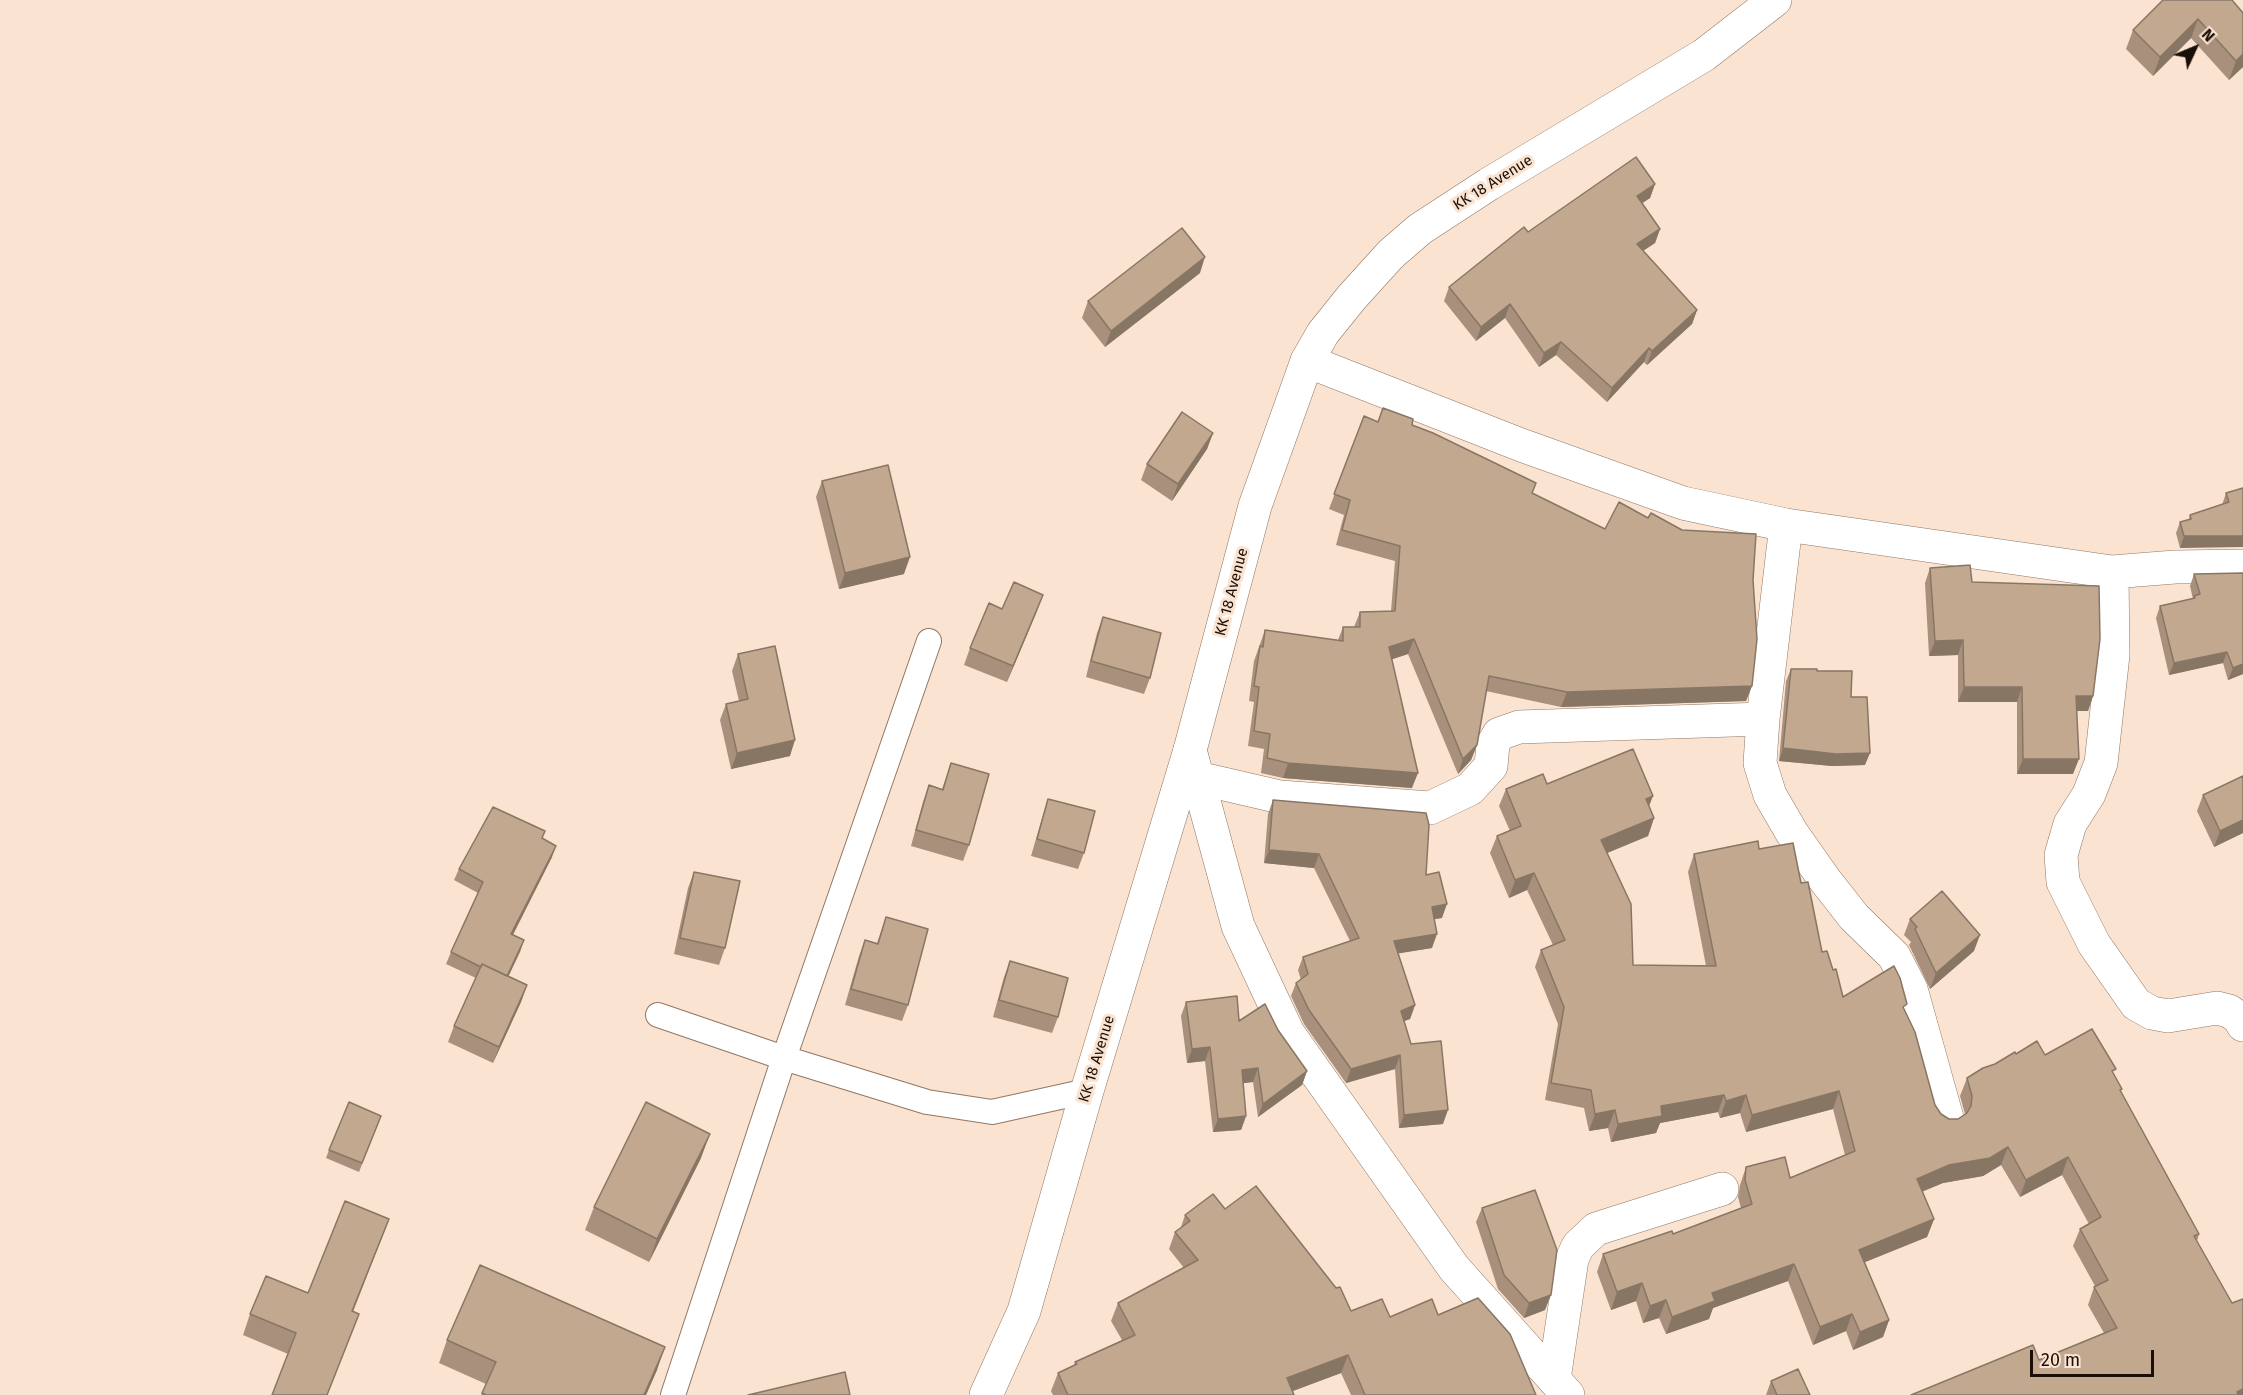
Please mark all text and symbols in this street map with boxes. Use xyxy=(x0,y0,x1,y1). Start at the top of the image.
north arrow xyxy=(2165,18,2225,78)
text: N xyxy=(2198,25,2219,46)
street label: KK 18 Avenue xyxy=(1450,151,1536,215)
street label: KK 18 Avenue xyxy=(1212,546,1252,638)
street label: KK 18 Avenue xyxy=(1075,1013,1119,1105)
scale bar xyxy=(2033,1338,2158,1376)
text: 20 m xyxy=(2041,1349,2080,1371)

